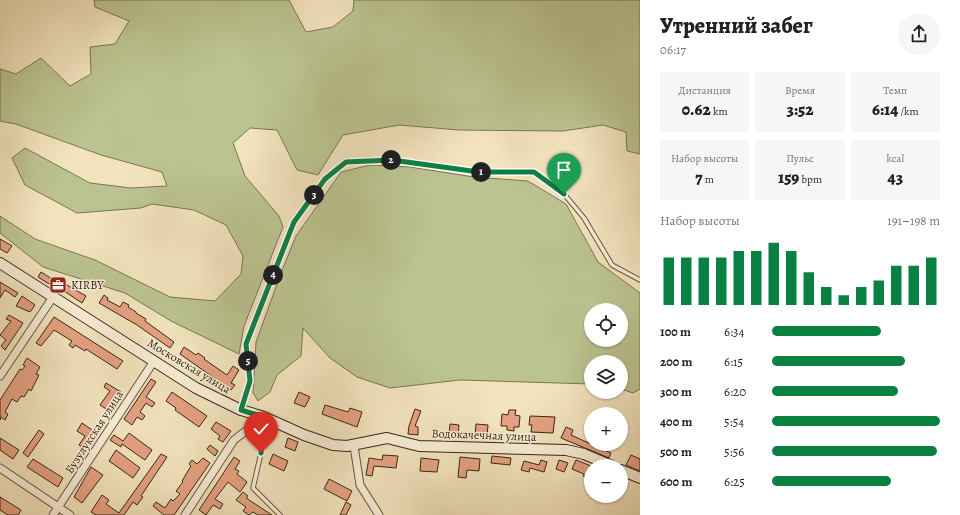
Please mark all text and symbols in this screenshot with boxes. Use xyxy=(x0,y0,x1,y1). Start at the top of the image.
text: Утренний забег xyxy=(660,11,813,41)
button: share xyxy=(898,13,940,55)
text: 06:17 xyxy=(660,41,686,58)
text: Дистанция xyxy=(678,83,731,98)
text: Время xyxy=(785,83,815,98)
text: Темп xyxy=(883,83,907,98)
text: 0.62 xyxy=(682,98,711,121)
text: 3:52 xyxy=(786,98,814,121)
text: 6:14 xyxy=(872,98,898,121)
text: km xyxy=(711,104,728,119)
text: /km xyxy=(898,104,919,119)
pin: 2 xyxy=(381,150,401,170)
text: Набор высоты xyxy=(671,151,738,166)
text: Пульс xyxy=(786,151,814,166)
text: kcal xyxy=(887,151,904,166)
text: 2 xyxy=(388,152,394,167)
pin xyxy=(547,153,581,194)
icon: arrive xyxy=(553,159,575,181)
pin: 1 xyxy=(471,162,491,182)
text: 1 xyxy=(479,164,483,179)
text: 7 xyxy=(695,166,703,189)
text: 159 xyxy=(778,166,799,189)
text: 43 xyxy=(888,166,903,189)
text: m xyxy=(703,172,714,187)
text: bpm xyxy=(799,172,822,187)
pin: 3 xyxy=(304,185,324,205)
text: 3 xyxy=(312,187,316,202)
text: Набор высоты xyxy=(660,212,740,229)
text: 191–198 m xyxy=(887,212,940,229)
pin: 4 xyxy=(263,265,283,285)
text: 4 xyxy=(270,267,276,282)
office icon: KIRBY xyxy=(48,275,68,295)
place label: KIRBY xyxy=(71,277,104,293)
map controls xyxy=(584,303,628,503)
button: locate xyxy=(584,303,628,347)
text: 100 m xyxy=(660,323,691,340)
text: 6:34 xyxy=(724,323,744,340)
street label: Московская улица xyxy=(144,335,234,397)
pin: 5 xyxy=(238,351,258,371)
text: 5 xyxy=(246,353,250,368)
text: 200 m xyxy=(660,353,693,370)
text: 6:15 xyxy=(724,353,743,370)
button: layers xyxy=(584,355,628,399)
text: 300 m xyxy=(660,383,692,400)
text: 6:20 xyxy=(724,383,746,400)
street label: Бузулукская улица xyxy=(61,387,127,477)
button: + xyxy=(584,407,628,451)
pin xyxy=(244,412,278,453)
text: 400 m xyxy=(660,413,692,430)
text: 5:54 xyxy=(724,413,744,430)
icon: check xyxy=(250,418,272,440)
street label: Водокачечная улица xyxy=(431,425,537,445)
text: 500 m xyxy=(660,443,692,460)
text: 5:56 xyxy=(724,443,744,460)
button: − xyxy=(584,459,628,503)
text: 600 m xyxy=(660,473,692,490)
text: 6:25 xyxy=(724,473,745,490)

